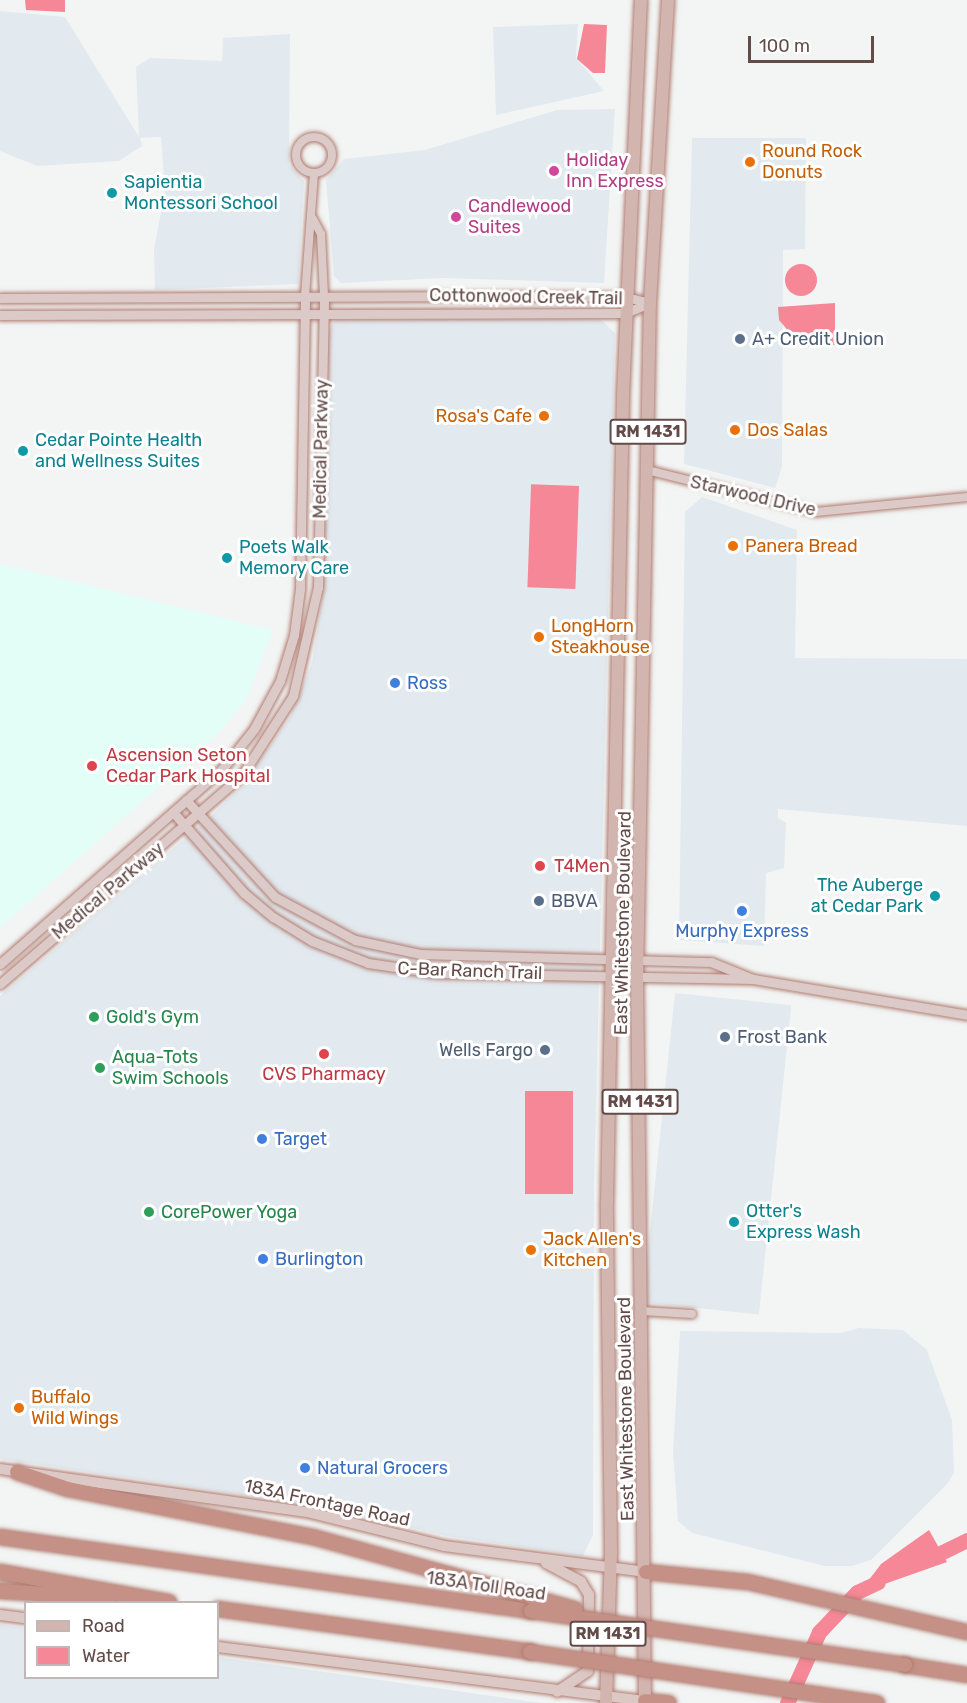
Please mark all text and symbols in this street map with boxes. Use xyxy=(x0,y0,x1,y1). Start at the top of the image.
scale bar xyxy=(751,24,877,62)
text: 100 m xyxy=(759,35,810,57)
place label: Round Rock Donuts xyxy=(762,141,862,184)
place label: Holiday Inn Express xyxy=(566,150,664,192)
marker: Round Rock Donuts xyxy=(743,155,757,169)
marker: Holiday Inn Express xyxy=(547,164,561,178)
place label: Sapientia Montessori School xyxy=(124,172,278,214)
marker: Sapientia Montessori School xyxy=(105,186,119,200)
place label: Candlewood Suites xyxy=(468,196,571,238)
marker: Candlewood Suites xyxy=(449,210,463,224)
street label: Cottonwood Creek Trail xyxy=(429,285,623,309)
place label: A+ Credit Union xyxy=(752,328,884,350)
marker: A+ Credit Union xyxy=(733,332,747,346)
street label: Medical Parkway xyxy=(309,379,333,519)
place label: Rosa's Cafe xyxy=(436,405,532,427)
marker: Rosa's Cafe xyxy=(537,409,551,423)
road number: RM 1431 xyxy=(609,419,687,445)
place label: Dos Salas xyxy=(747,419,828,441)
marker: Dos Salas xyxy=(728,423,742,437)
place label: Cedar Pointe Health and Wellness Suites xyxy=(35,430,203,472)
marker: Cedar Pointe Health and Wellness Suites xyxy=(16,444,30,458)
street label: Starwood Drive xyxy=(688,471,818,521)
place label: Panera Bread xyxy=(745,535,858,557)
place label: Poets Walk Memory Care xyxy=(239,537,350,580)
marker: Panera Bread xyxy=(726,539,740,553)
marker: Poets Walk Memory Care xyxy=(220,551,234,565)
place label: LongHorn Steakhouse xyxy=(551,616,650,658)
marker: LongHorn Steakhouse xyxy=(532,630,546,644)
place label: Ross xyxy=(407,672,447,694)
marker: Ross xyxy=(388,676,402,690)
place label: Ascension Seton Cedar Park Hospital xyxy=(106,745,271,788)
marker: Ascension Seton Cedar Park Hospital xyxy=(83,757,101,775)
street label: East Whitestone Boulevard xyxy=(610,811,636,1035)
street label: Medical Parkway xyxy=(48,838,168,944)
place label: T4Men xyxy=(554,855,610,877)
marker: T4Men xyxy=(531,857,549,875)
place label: The Auberge at Cedar Park xyxy=(810,875,923,918)
marker: The Auberge at Cedar Park xyxy=(928,889,942,903)
place label: BBVA xyxy=(551,890,598,912)
marker: BBVA xyxy=(532,894,546,908)
marker: Murphy Express xyxy=(735,904,749,918)
place label: Murphy Express xyxy=(675,920,809,942)
street label: C-Bar Ranch Trail xyxy=(397,958,543,984)
place label: Gold's Gym xyxy=(106,1006,199,1028)
marker: Gold's Gym xyxy=(87,1010,101,1024)
place label: Frost Bank xyxy=(737,1026,827,1048)
marker: Frost Bank xyxy=(718,1030,732,1044)
place label: Wells Fargo xyxy=(439,1039,533,1061)
marker: Wells Fargo xyxy=(538,1043,552,1057)
place label: Aqua-Tots Swim Schools xyxy=(112,1047,229,1090)
marker: CVS Pharmacy xyxy=(317,1047,331,1061)
marker: Aqua-Tots Swim Schools xyxy=(93,1061,107,1075)
place label: CVS Pharmacy xyxy=(262,1063,386,1085)
road number: RM 1431 xyxy=(601,1089,679,1115)
place label: Target xyxy=(274,1128,327,1150)
marker: Target xyxy=(255,1132,269,1146)
place label: CorePower Yoga xyxy=(161,1201,298,1223)
place label: Otter's Express Wash xyxy=(746,1201,861,1244)
marker: CorePower Yoga xyxy=(142,1205,156,1219)
marker: Otter's Express Wash xyxy=(727,1215,741,1229)
place label: Jack Allen's Kitchen xyxy=(543,1229,642,1272)
marker: Jack Allen's Kitchen xyxy=(524,1243,538,1257)
place label: Burlington xyxy=(275,1248,363,1270)
marker: Burlington xyxy=(256,1252,270,1266)
street label: East Whitestone Boulevard xyxy=(613,1297,639,1521)
place label: Buffalo Wild Wings xyxy=(31,1387,119,1430)
marker: Buffalo Wild Wings xyxy=(12,1401,26,1415)
place label: Natural Grocers xyxy=(317,1457,448,1479)
marker: Natural Grocers xyxy=(298,1461,312,1475)
street label: 183A Frontage Road xyxy=(242,1475,412,1531)
street label: 183A Toll Road xyxy=(424,1567,548,1605)
legend xyxy=(24,1601,219,1679)
text: Road xyxy=(82,1615,125,1637)
road number: RM 1431 xyxy=(569,1621,647,1647)
text: Water xyxy=(82,1645,130,1667)

